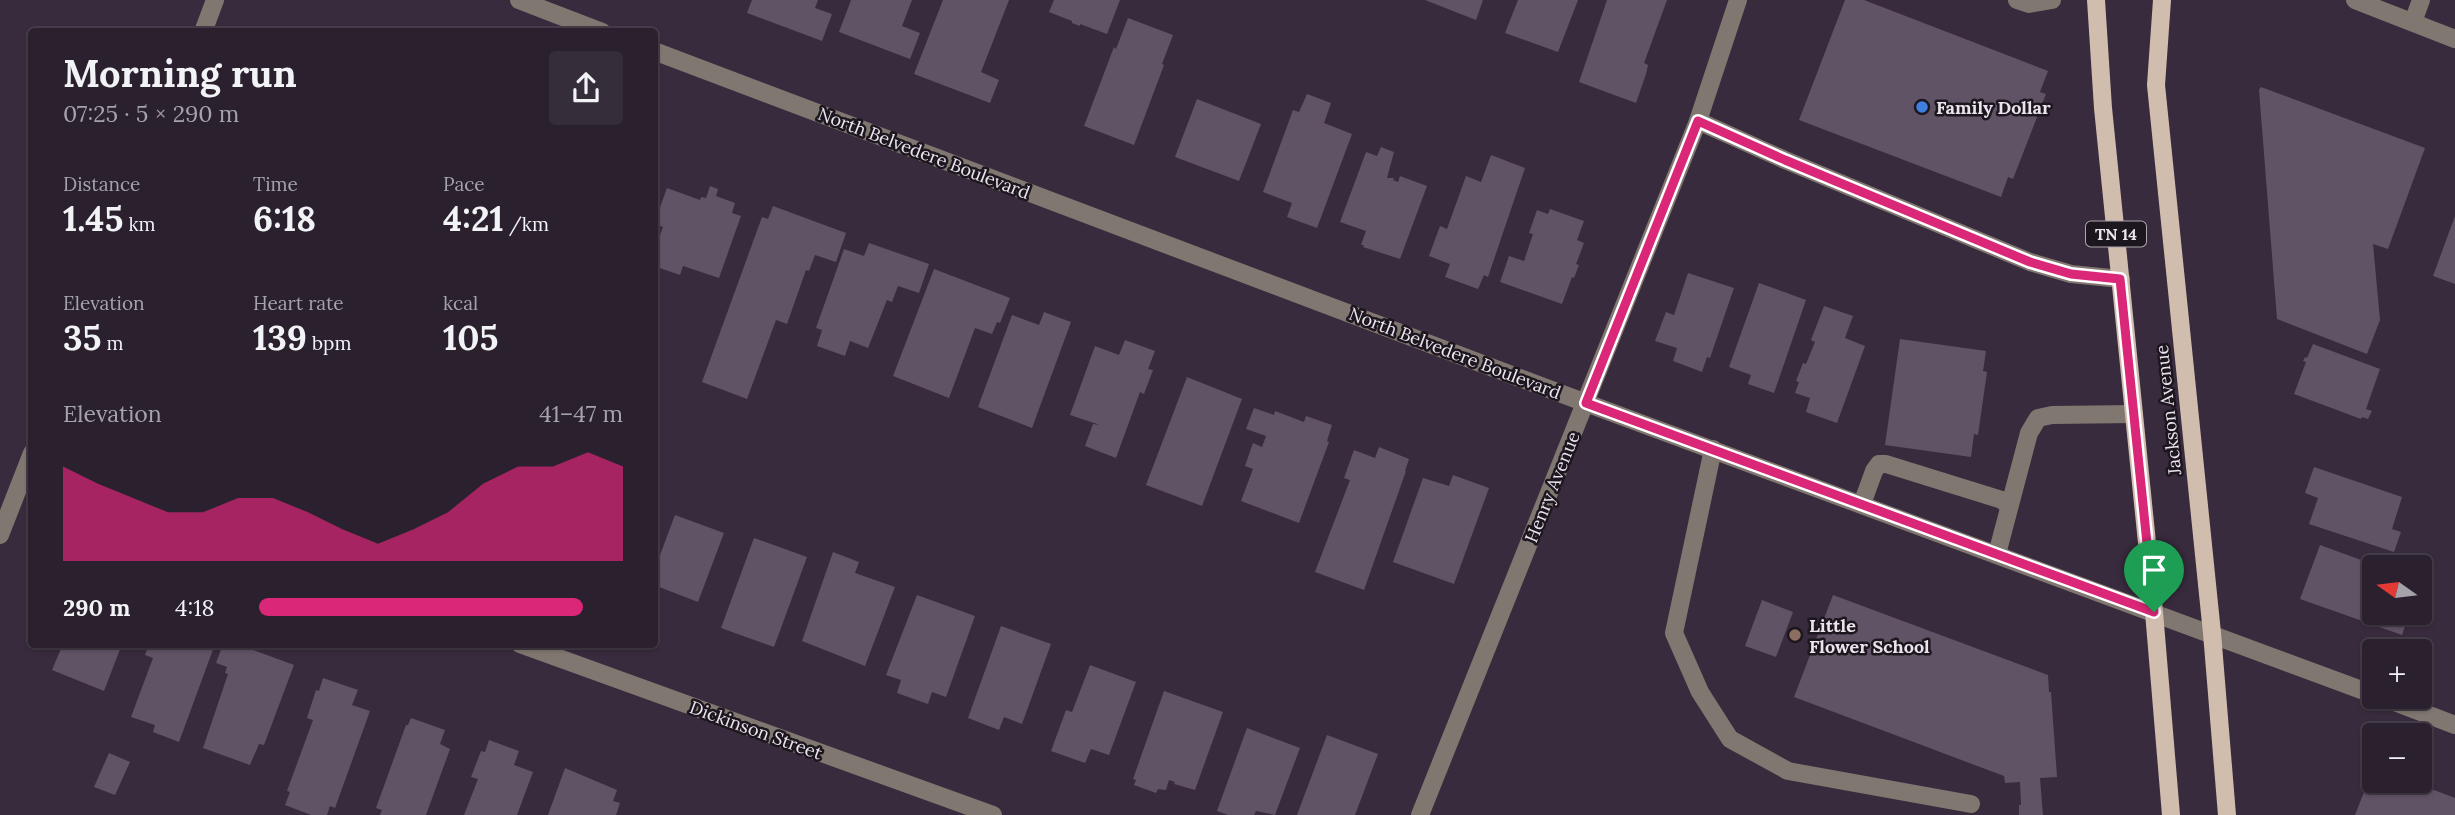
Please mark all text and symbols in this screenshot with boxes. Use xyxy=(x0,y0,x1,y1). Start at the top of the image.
text: Morning run xyxy=(63,49,297,97)
button: share xyxy=(549,51,623,125)
place label: Family Dollar xyxy=(1936,96,2051,119)
text: 07:25 · 5 × 290 m xyxy=(63,99,239,128)
marker: Family Dollar xyxy=(1914,99,1930,115)
street label: North Belvedere Boulevard xyxy=(815,102,1033,204)
text: Distance xyxy=(63,172,140,196)
text: Time xyxy=(253,172,298,196)
text: Pace xyxy=(443,172,485,196)
text: 1.45 xyxy=(63,196,123,241)
text: 6:18 xyxy=(253,196,316,241)
text: 4:21 xyxy=(443,196,504,241)
text: km xyxy=(123,212,156,236)
text: /km xyxy=(504,212,549,236)
road number: TN 14 xyxy=(2086,222,2146,246)
text: Elevation xyxy=(63,291,145,315)
text: Heart rate xyxy=(253,291,344,315)
text: kcal xyxy=(443,291,478,315)
street label: North Belvedere Boulevard xyxy=(1346,302,1564,404)
text: 35 xyxy=(63,315,102,360)
text: 139 xyxy=(253,315,307,360)
text: 105 xyxy=(443,315,498,360)
text: m xyxy=(102,331,124,355)
text: bpm xyxy=(307,331,351,355)
street label: Jackson Avenue xyxy=(2150,344,2186,477)
text: Elevation xyxy=(63,399,162,428)
text: 41–47 m xyxy=(539,399,623,428)
street label: Henry Avenue xyxy=(1519,428,1585,546)
pin xyxy=(2124,540,2184,612)
icon: arrive xyxy=(2135,551,2173,589)
north arrow xyxy=(2362,555,2432,625)
map controls xyxy=(2362,555,2432,793)
text: 290 m xyxy=(63,593,130,622)
text: 4:18 xyxy=(175,593,215,622)
place label: Little Flower School xyxy=(1809,614,1930,658)
marker: Little Flower School xyxy=(1787,627,1803,643)
button: + xyxy=(2362,639,2432,709)
street label: Dickinson Street xyxy=(687,695,825,765)
button: − xyxy=(2362,723,2432,793)

